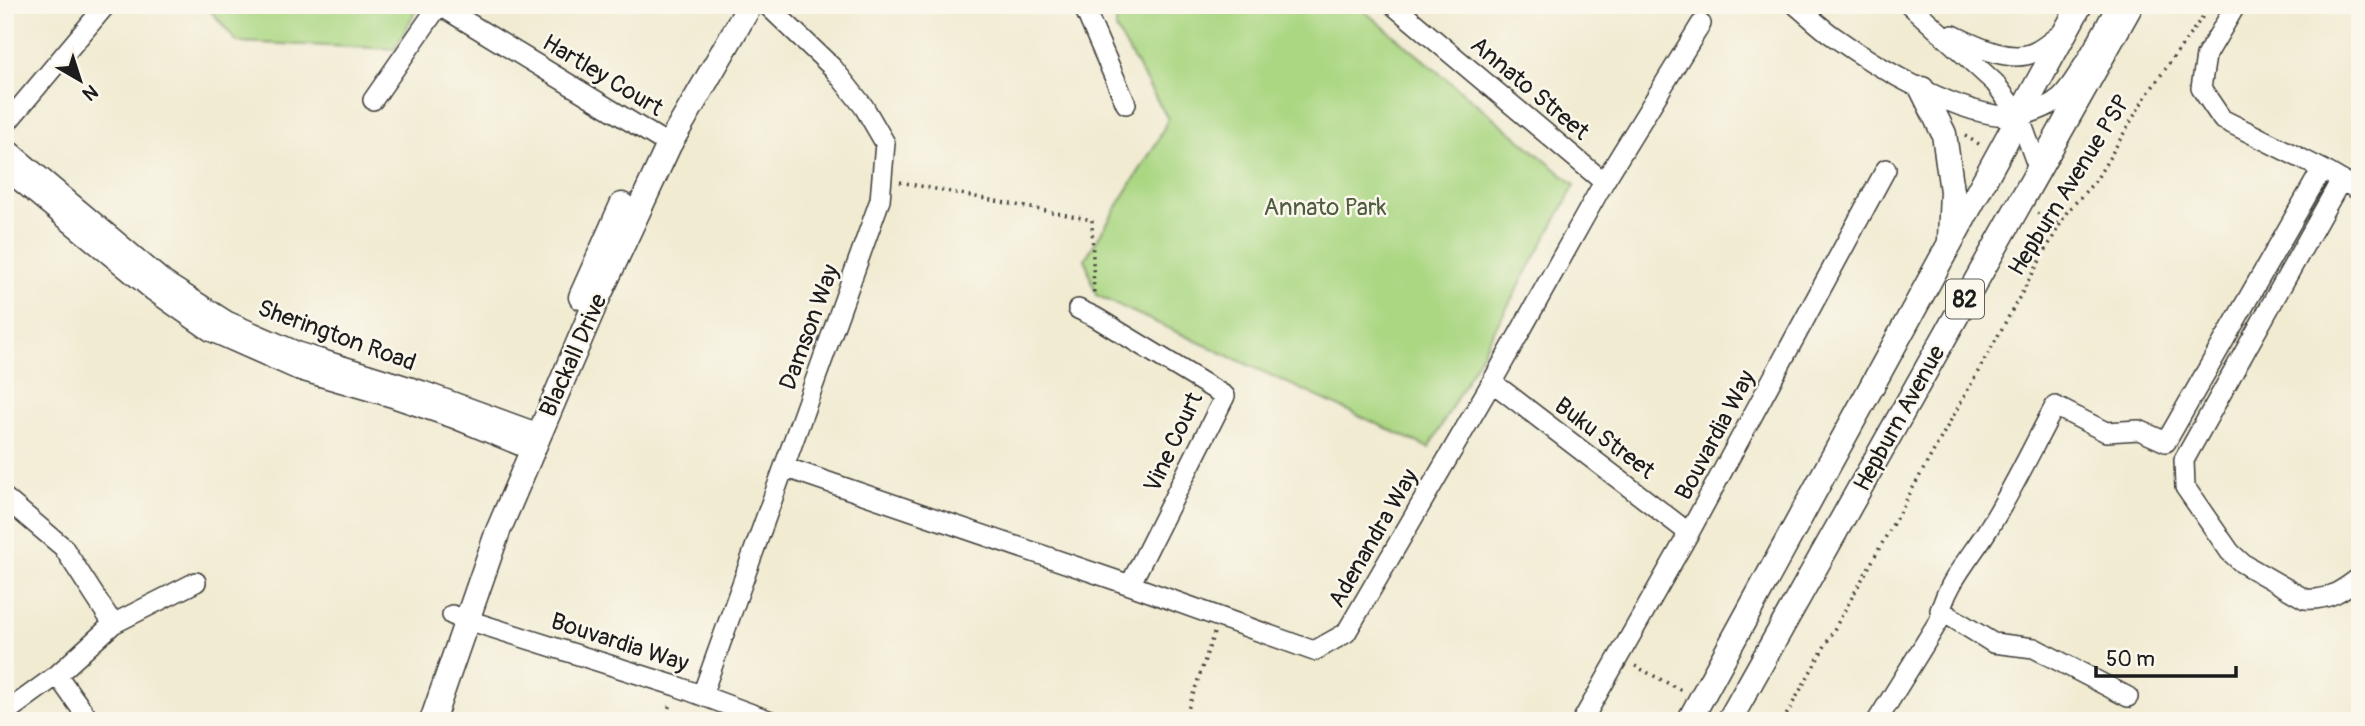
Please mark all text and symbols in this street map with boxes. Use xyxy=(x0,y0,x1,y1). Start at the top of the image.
street label: Hartley Court xyxy=(537,28,669,123)
street label: Annato Street xyxy=(1464,30,1595,147)
north arrow xyxy=(46,46,116,116)
text: N xyxy=(77,79,103,106)
street label: Hepburn Avenue PSP xyxy=(2002,89,2137,281)
park label: Annato Park xyxy=(1264,193,1386,222)
street label: Damson Way xyxy=(773,261,846,394)
road number: 82 xyxy=(1946,280,1984,318)
street label: Blackall Drive xyxy=(533,289,614,421)
street label: Sherington Road xyxy=(254,293,420,378)
street label: Hepburn Avenue xyxy=(1847,340,1952,496)
street label: Bouvardia Way xyxy=(1669,365,1762,505)
street label: Vine Court xyxy=(1138,387,1209,497)
street label: Buku Street xyxy=(1549,391,1661,486)
street label: Adenandra Way xyxy=(1322,464,1425,613)
street label: Bouvardia Way xyxy=(547,607,692,678)
scale bar xyxy=(2096,635,2236,679)
text: 50 m xyxy=(2106,646,2155,673)

